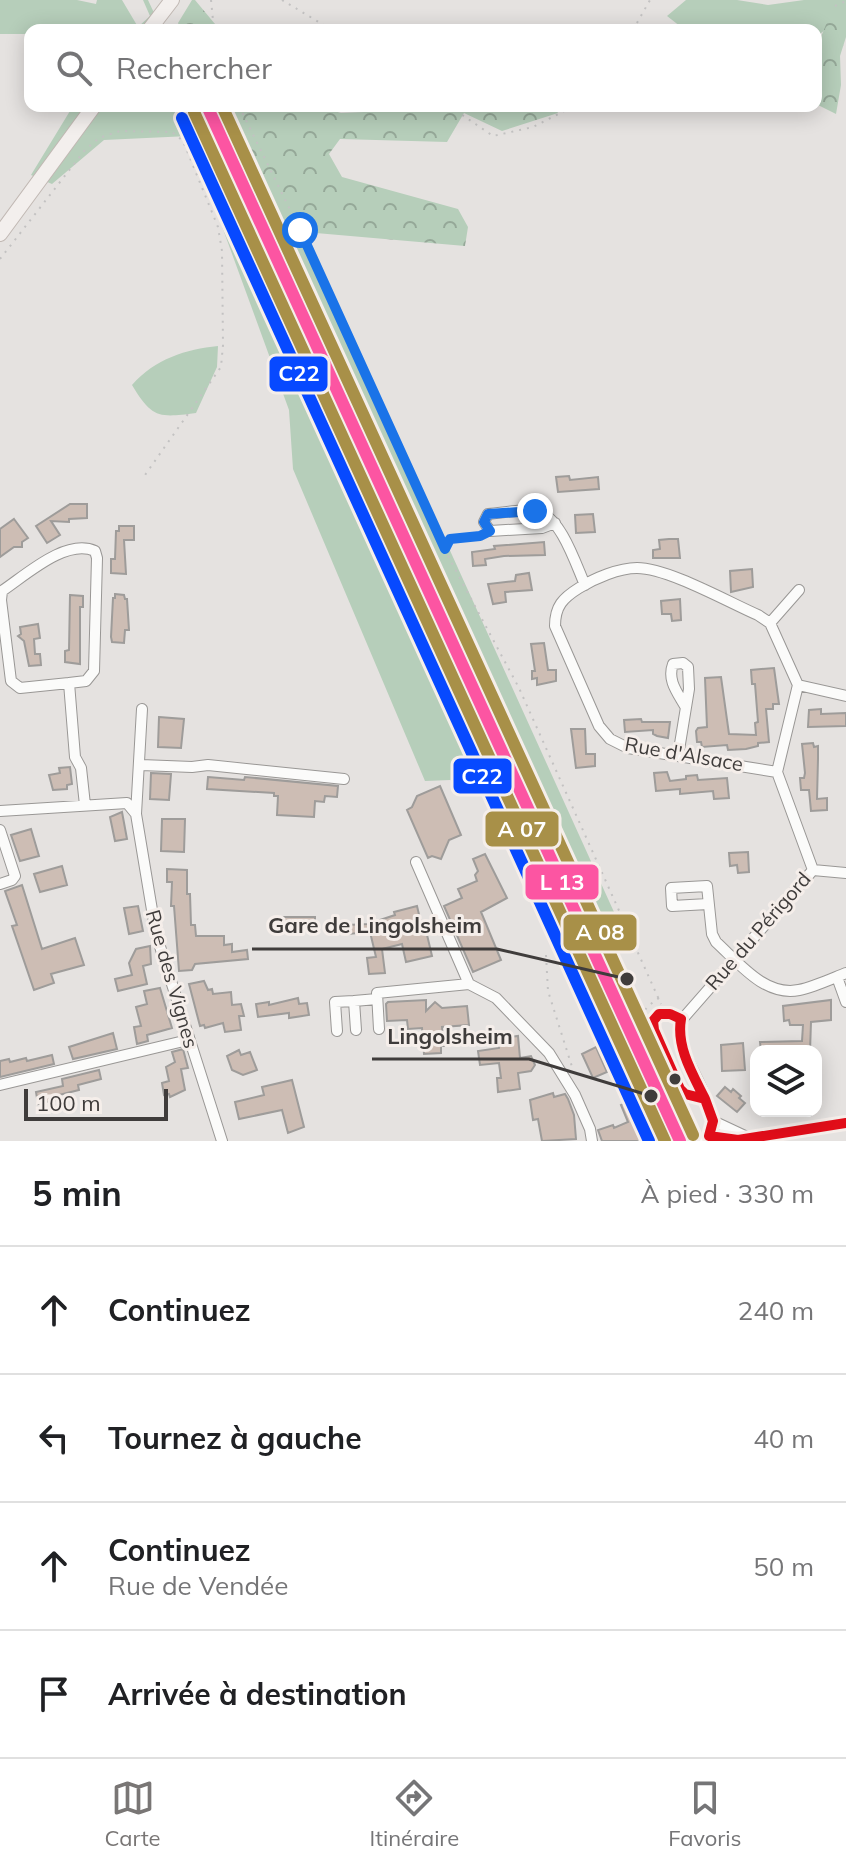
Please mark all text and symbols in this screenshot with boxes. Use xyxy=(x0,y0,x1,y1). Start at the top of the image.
search box xyxy=(24,24,822,112)
icon: search xyxy=(52,46,96,90)
text: Rechercher xyxy=(116,49,272,87)
route start xyxy=(282,212,318,248)
line badge: C22 xyxy=(268,355,329,393)
text: C22 xyxy=(278,359,320,387)
route end xyxy=(517,493,553,529)
street label: Rue d'Alsace xyxy=(623,731,745,776)
line badge: C22 xyxy=(452,757,513,795)
text: C22 xyxy=(461,762,503,790)
line badge: A 07 xyxy=(484,810,560,848)
text: A 07 xyxy=(498,815,546,843)
line badge: L 13 xyxy=(524,863,600,901)
street label: Rue du Périgord xyxy=(700,866,816,995)
text: L 13 xyxy=(540,868,584,896)
callout: Gare de Lingolsheim xyxy=(252,903,497,949)
street label: Rue des Vignes xyxy=(141,907,204,1051)
text: Gare de Lingolsheim xyxy=(268,911,482,939)
line badge: A 08 xyxy=(562,913,638,952)
text: A 08 xyxy=(576,918,624,946)
callout: Lingolsheim xyxy=(372,1013,529,1059)
text: Lingolsheim xyxy=(387,1022,513,1050)
map controls xyxy=(750,1045,822,1117)
button: layers xyxy=(750,1045,822,1117)
unlabelled marker xyxy=(667,1071,683,1087)
scale bar xyxy=(24,1085,168,1121)
text: 100 m xyxy=(36,1089,101,1117)
text: 5 min xyxy=(32,1172,122,1215)
text: À pied · 330 m xyxy=(641,1177,814,1210)
icon: ahead xyxy=(32,1288,76,1332)
text: Continuez xyxy=(108,1291,251,1329)
text: 240 m xyxy=(738,1294,814,1327)
icon: left xyxy=(32,1416,76,1460)
text: Tournez à gauche xyxy=(108,1419,362,1457)
text: 40 m xyxy=(753,1422,814,1455)
text: Continuez xyxy=(108,1531,251,1569)
icon: ahead xyxy=(32,1544,76,1588)
text: 50 m xyxy=(753,1550,814,1583)
text: Rue de Vendée xyxy=(108,1569,288,1602)
icon: arrive xyxy=(32,1672,76,1716)
text: Arrivée à destination xyxy=(108,1675,407,1713)
tab: Carte xyxy=(105,1776,161,1852)
tab: Itinéraire xyxy=(370,1776,459,1852)
tab: Favoris xyxy=(668,1776,741,1852)

